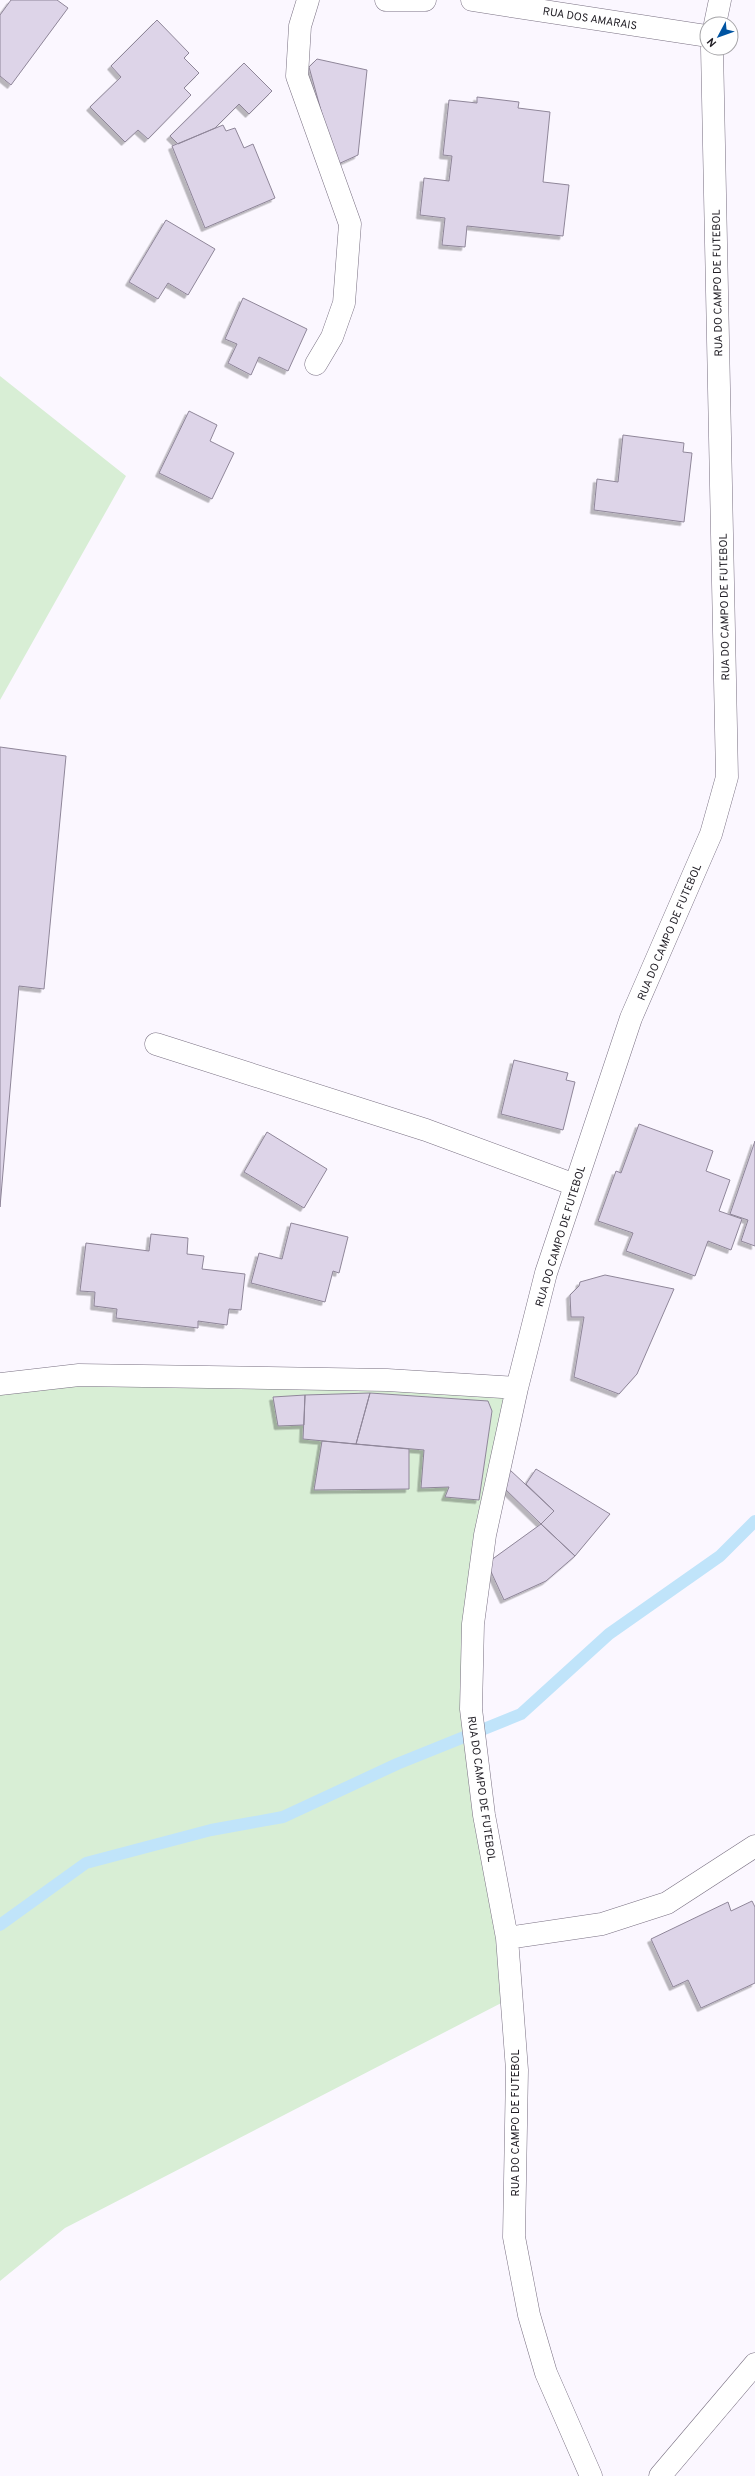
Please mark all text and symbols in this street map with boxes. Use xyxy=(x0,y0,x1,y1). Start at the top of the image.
street label: RUA DOS AMARAIS xyxy=(542,5,638,33)
north arrow xyxy=(699,16,739,56)
text: N xyxy=(704,34,720,49)
street label: RUA DO CAMPO DE FUTEBOL xyxy=(710,209,726,357)
street label: RUA DO CAMPO DE FUTEBOL xyxy=(717,533,733,681)
street label: RUA DO CAMPO DE FUTEBOL xyxy=(635,862,705,1003)
street label: RUA DO CAMPO DE FUTEBOL xyxy=(533,1164,589,1309)
street label: RUA DO CAMPO DE FUTEBOL xyxy=(464,1715,498,1863)
street label: RUA DO CAMPO DE FUTEBOL xyxy=(509,2049,523,2197)

